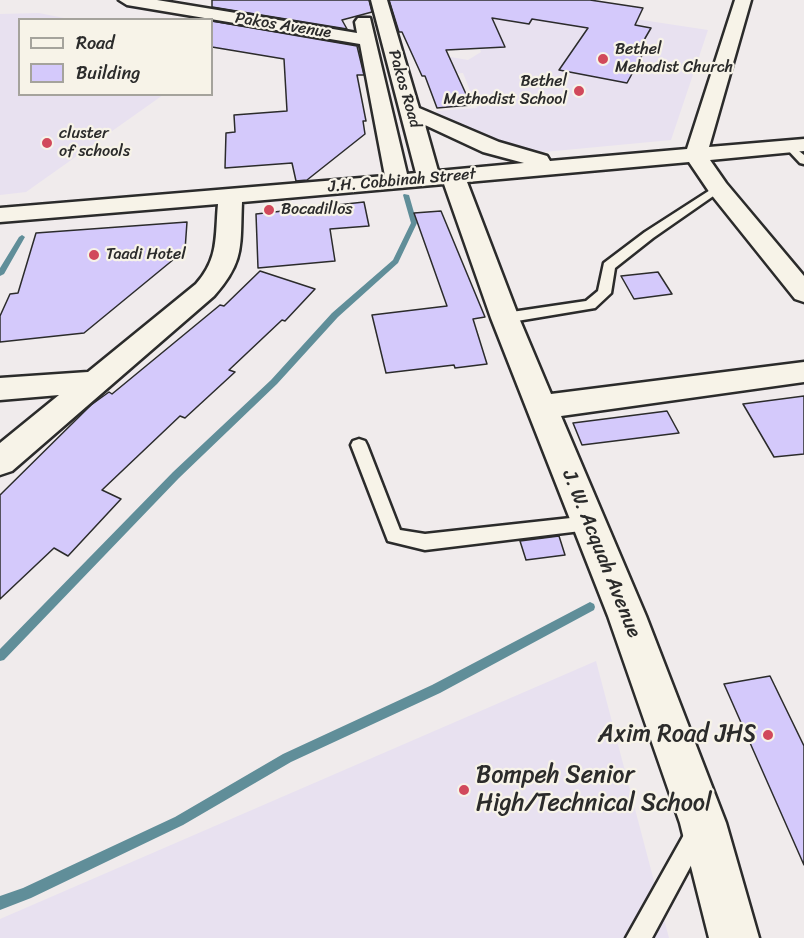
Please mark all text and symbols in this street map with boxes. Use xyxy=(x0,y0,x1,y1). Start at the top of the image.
street label: Pakos Avenue xyxy=(234,9,332,43)
legend xyxy=(18,18,213,96)
text: Road xyxy=(76,27,115,59)
place label: Bethel Mehodist Church xyxy=(615,40,733,78)
street label: Pakos Road xyxy=(384,48,424,130)
marker: Bethel Mehodist Church xyxy=(596,52,610,66)
text: Building xyxy=(76,57,140,89)
place label: Bethel Methodist School xyxy=(444,72,567,110)
marker: Bethel Methodist School xyxy=(572,84,586,98)
place label: cluster of schools xyxy=(59,124,130,162)
marker: cluster of schools xyxy=(40,136,54,150)
street label: J.H. Cobbinah Street xyxy=(327,165,477,197)
place label: Bocadillos xyxy=(281,200,353,220)
marker: Bocadillos xyxy=(262,203,276,217)
place label: Taadi Hotel xyxy=(106,245,186,265)
marker: Taadi Hotel xyxy=(87,248,101,262)
street label: J. W. Acquah Avenue xyxy=(556,467,646,641)
place label: Axim Road JHS xyxy=(598,721,756,749)
marker: Axim Road JHS xyxy=(761,728,775,742)
place label: Bompeh Senior High/Technical School xyxy=(476,762,712,818)
marker: Bompeh Senior High/Technical School xyxy=(457,783,471,797)

